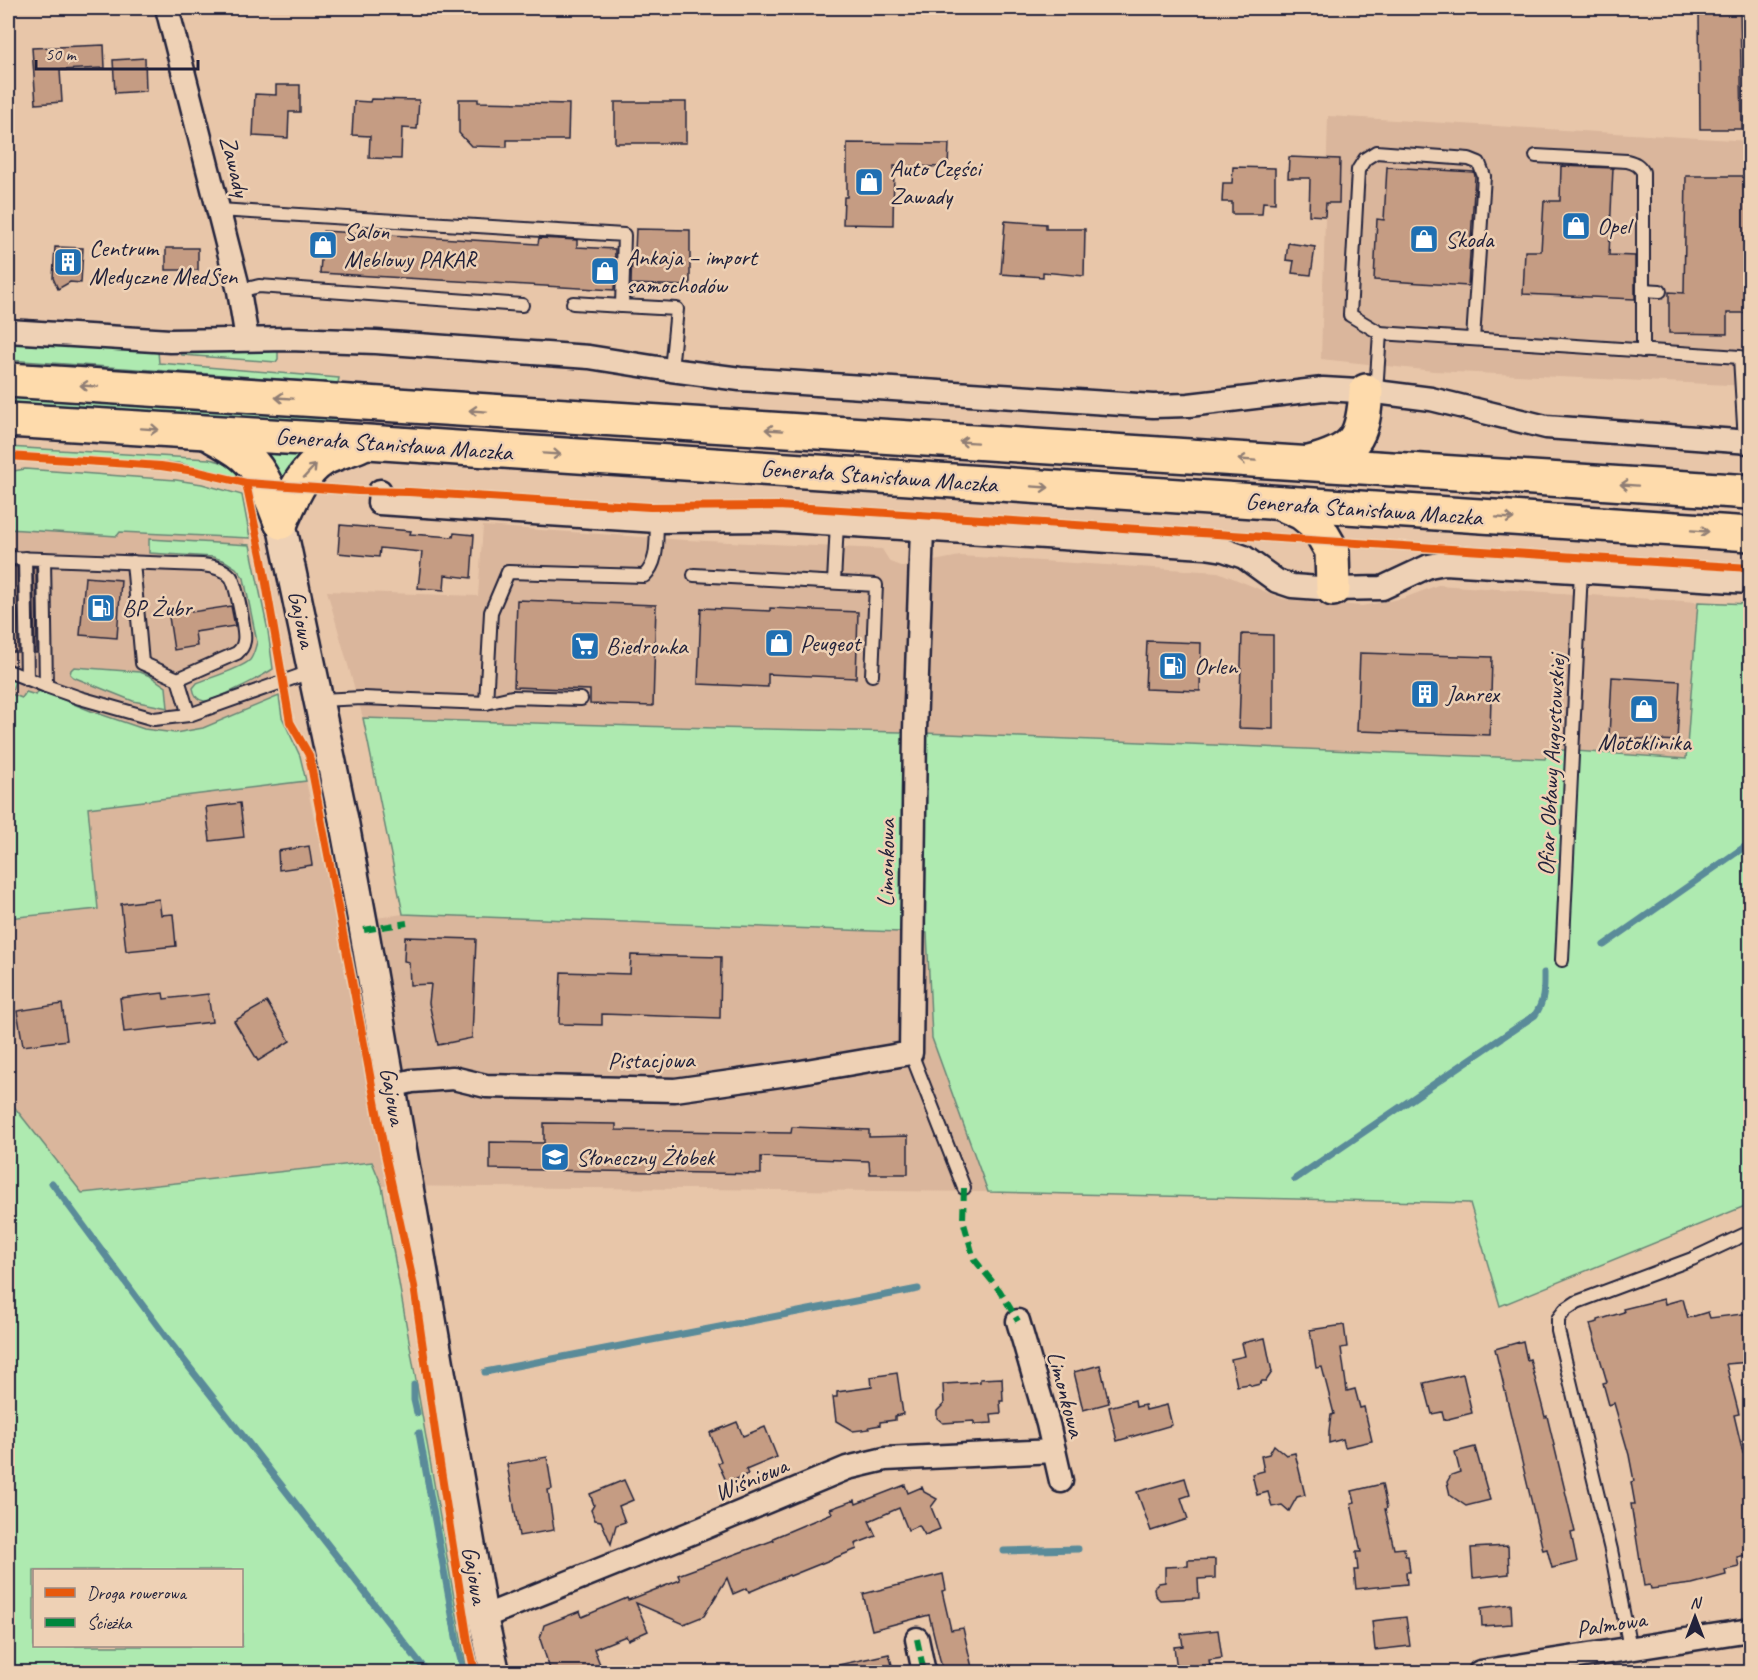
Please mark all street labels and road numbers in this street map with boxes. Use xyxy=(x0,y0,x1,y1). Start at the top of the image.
street label: Zawady xyxy=(213,132,257,201)
street label: Generała Stanisława Maczka xyxy=(275,421,515,467)
street label: Generała Stanisława Maczka xyxy=(760,453,1000,499)
street label: Generała Stanisława Maczka xyxy=(1245,486,1485,532)
street label: Gajowa xyxy=(281,588,323,652)
street label: Ofiar Obławy Augustowskiej xyxy=(1530,650,1572,876)
street label: Limonkowa xyxy=(870,817,902,907)
street label: Pistacjowa xyxy=(607,1044,696,1076)
street label: Gajowa xyxy=(373,1065,413,1129)
street label: Limonkowa xyxy=(1040,1348,1092,1442)
street label: Wiśniowa xyxy=(710,1449,794,1508)
street label: Gajowa xyxy=(455,1544,495,1608)
street label: Palmowa xyxy=(1574,1603,1650,1644)

